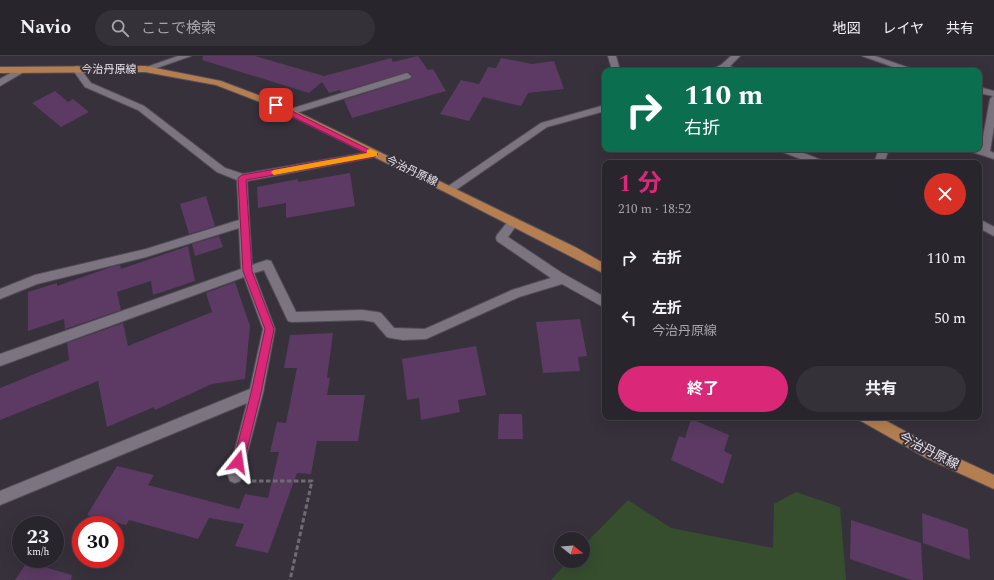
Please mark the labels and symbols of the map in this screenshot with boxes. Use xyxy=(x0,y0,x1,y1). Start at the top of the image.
street label: 今治丹原線 xyxy=(82,61,137,78)
pin xyxy=(259,88,293,122)
street label: 今治丹原線 xyxy=(383,152,441,190)
street label: 今治丹原線 xyxy=(895,427,963,475)
position arrow xyxy=(217,441,259,483)
speed limit sign: 30 xyxy=(72,516,124,568)
north arrow xyxy=(554,532,590,568)

